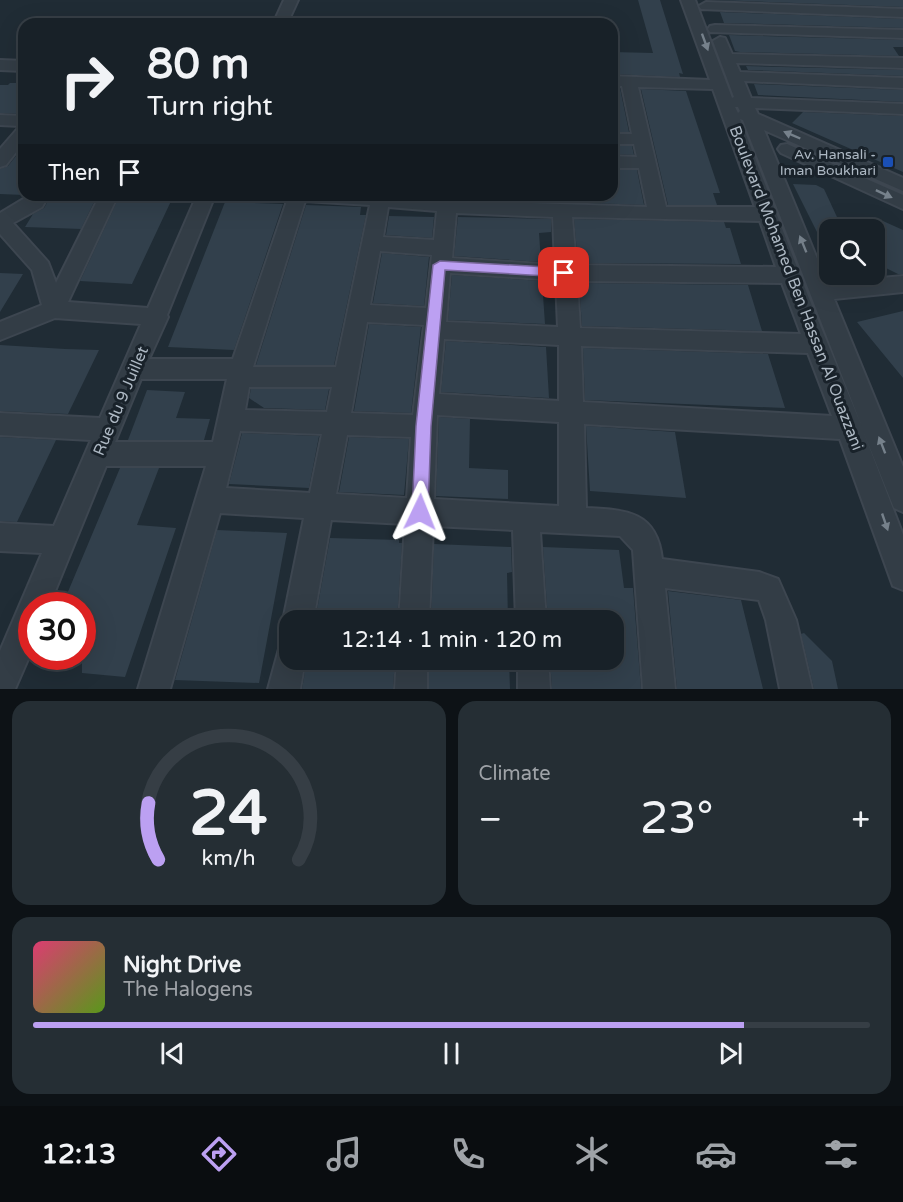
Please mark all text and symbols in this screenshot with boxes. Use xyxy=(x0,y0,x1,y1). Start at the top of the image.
one-way arrow xyxy=(700,33,710,51)
text: 80 m xyxy=(147,39,249,90)
icon: right xyxy=(48,42,126,120)
text: Turn right xyxy=(147,90,273,123)
street label: Boulevard Mohamed Ben Hassan Al Ouazzani xyxy=(725,123,867,453)
one-way arrow xyxy=(783,130,801,139)
place label: Av. Hansali - Iman Boukhari xyxy=(780,146,876,179)
marker: Av. Hansali - Iman Boukhari xyxy=(881,155,895,169)
icon: arrive xyxy=(113,156,146,189)
text: Then xyxy=(48,160,101,186)
one-way arrow xyxy=(876,190,893,199)
map controls xyxy=(819,219,885,285)
button: search xyxy=(819,219,885,285)
one-way arrow xyxy=(797,235,807,253)
pin xyxy=(538,247,589,298)
icon: arrive xyxy=(547,256,580,289)
street label: Rue du 9 Juillet xyxy=(89,343,153,459)
one-way arrow xyxy=(877,436,886,454)
position arrow xyxy=(388,480,452,544)
one-way arrow xyxy=(880,513,890,531)
speed limit sign: 30 xyxy=(18,592,96,670)
text: 12:14 · 1 min · 120 m xyxy=(341,627,562,653)
text: Climate xyxy=(479,762,551,786)
text: 24 xyxy=(190,777,268,852)
text: 23° xyxy=(640,792,713,846)
text: − xyxy=(479,800,502,839)
text: + xyxy=(851,800,870,839)
text: km/h xyxy=(202,845,256,871)
text: Night Drive xyxy=(123,952,241,978)
text: The Halogens xyxy=(123,978,253,1002)
icon: previous xyxy=(156,1037,189,1070)
icon: pause xyxy=(435,1037,468,1070)
icon: next xyxy=(714,1037,747,1070)
icon: directions xyxy=(198,1133,240,1175)
icon: music xyxy=(323,1133,365,1175)
icon: phone xyxy=(447,1133,489,1175)
icon: climate xyxy=(571,1133,613,1175)
icon: car xyxy=(695,1133,737,1175)
icon: filters xyxy=(820,1133,862,1175)
text: 12:13 xyxy=(41,1138,116,1171)

